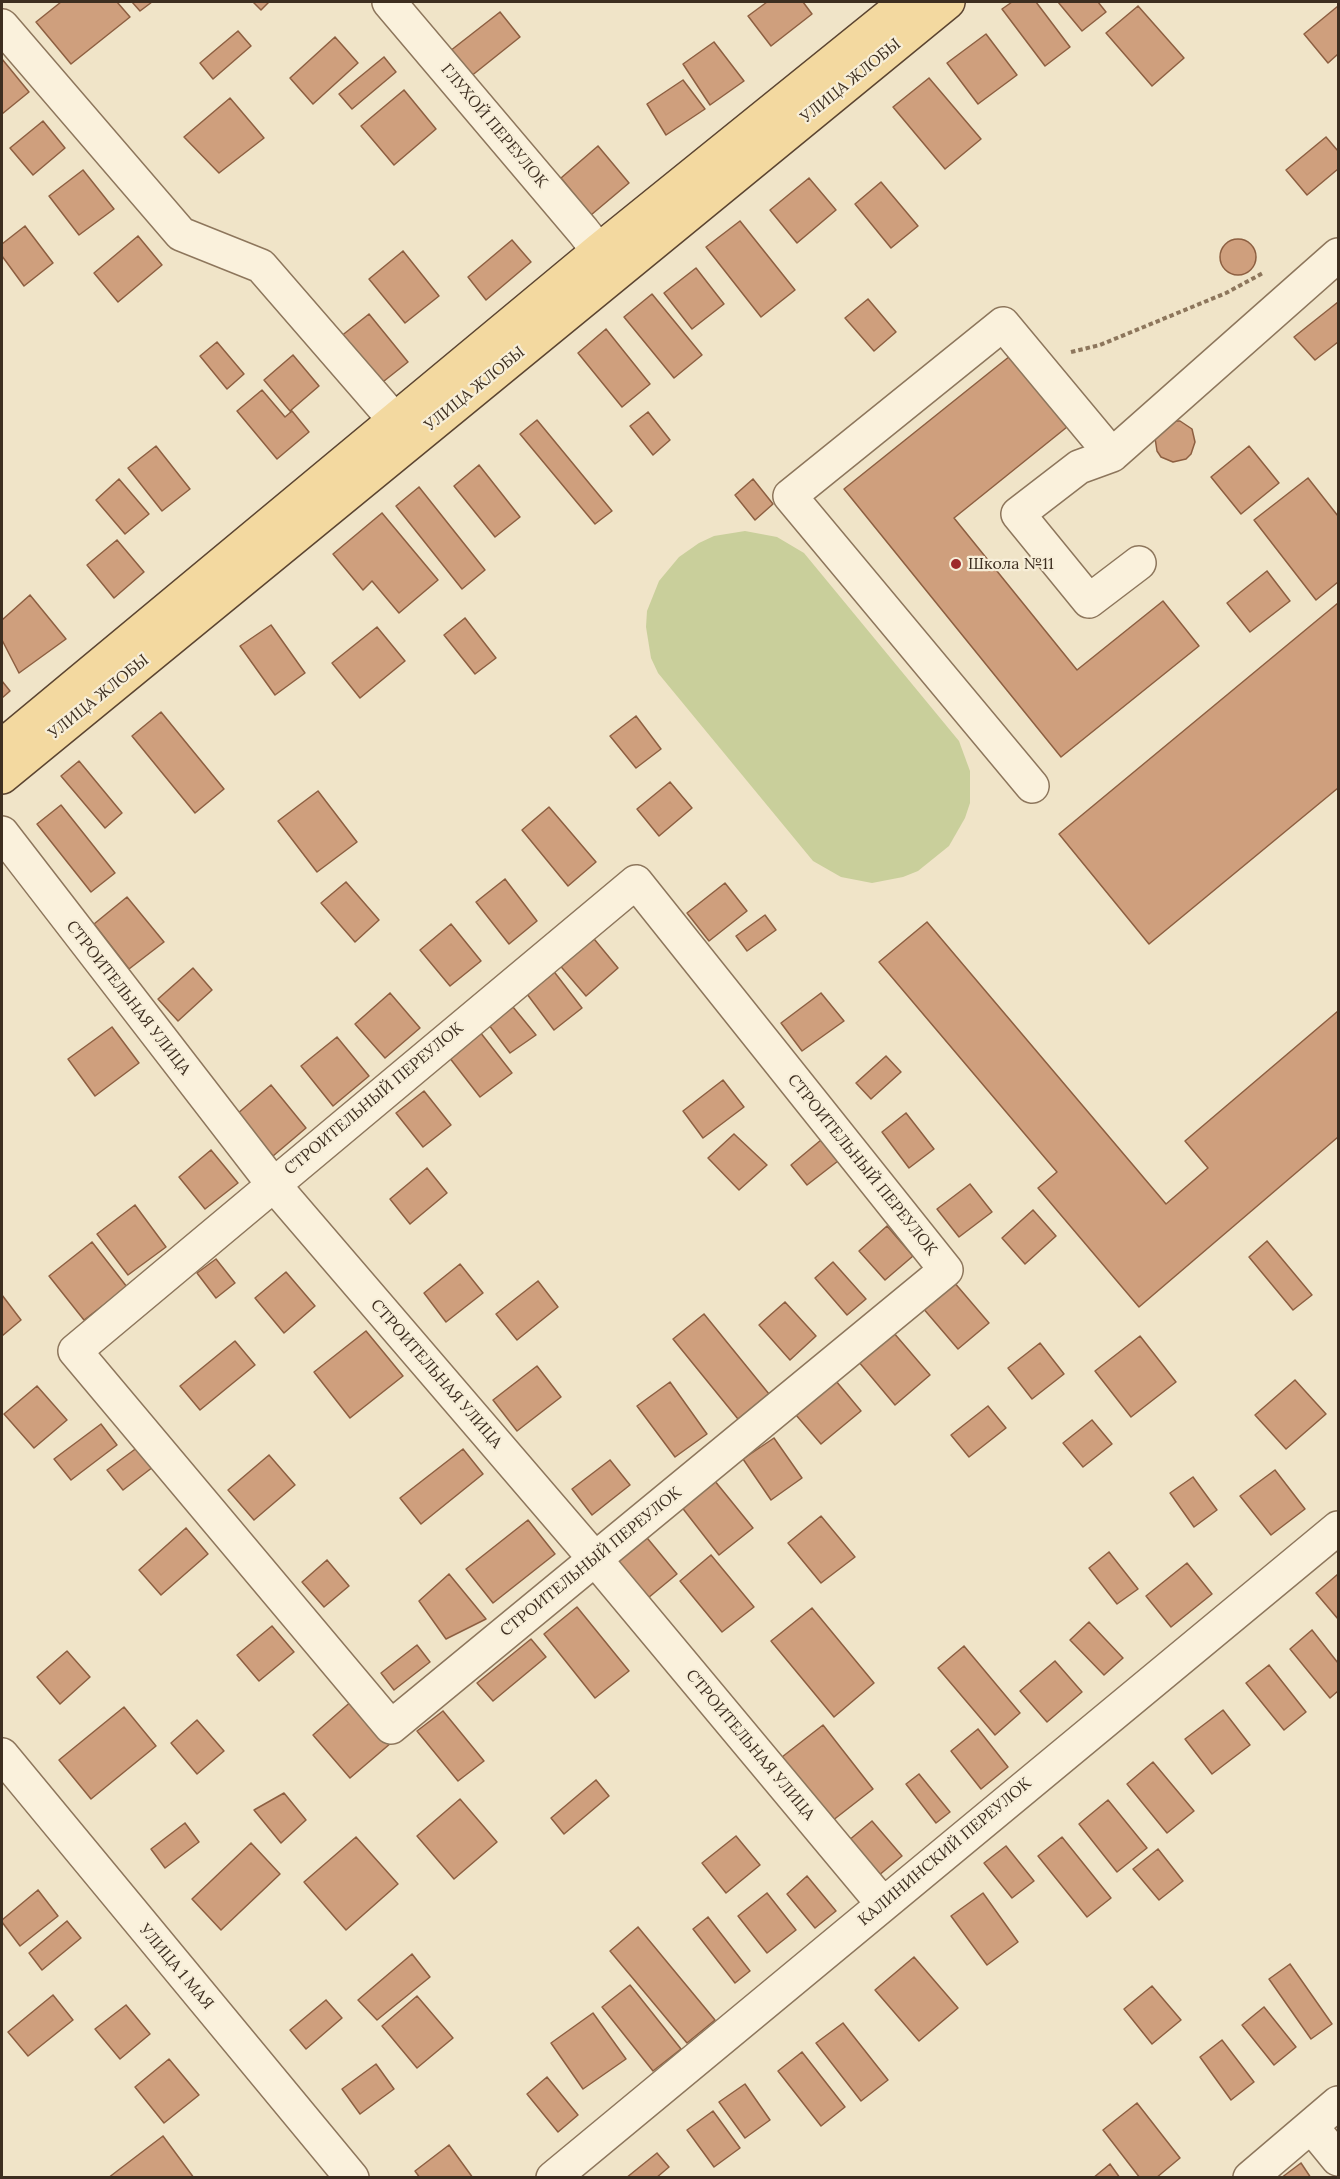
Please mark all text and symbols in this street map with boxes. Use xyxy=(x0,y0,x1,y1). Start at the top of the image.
street label: УЛИЦА ЖЛОБЫ xyxy=(797,35,905,127)
street label: ГЛУХОЙ ПЕРЕУЛОК xyxy=(437,60,551,192)
street label: УЛИЦА ЖЛОБЫ xyxy=(421,343,529,435)
place label: Школа №11 xyxy=(968,554,1054,574)
marker: Школа №11 xyxy=(949,557,963,571)
street label: УЛИЦА ЖЛОБЫ xyxy=(45,651,153,743)
street label: СТРОИТЕЛЬНАЯ УЛИЦА xyxy=(62,917,194,1079)
street label: СТРОИТЕЛЬНЫЙ ПЕРЕУЛОК xyxy=(281,1019,467,1179)
street label: СТРОИТЕЛЬНЫЙ ПЕРЕУЛОК xyxy=(783,1071,941,1259)
street label: СТРОИТЕЛЬНАЯ УЛИЦА xyxy=(366,1296,506,1452)
street label: СТРОИТЕЛЬНЫЙ ПЕРЕУЛОК xyxy=(497,1483,685,1641)
street label: СТРОИТЕЛЬНАЯ УЛИЦА xyxy=(681,1666,819,1824)
street label: КАЛИНИНСКИЙ ПЕРЕУЛОК xyxy=(855,1774,1035,1930)
street label: УЛИЦА 1 МАЯ xyxy=(135,1920,217,2014)

